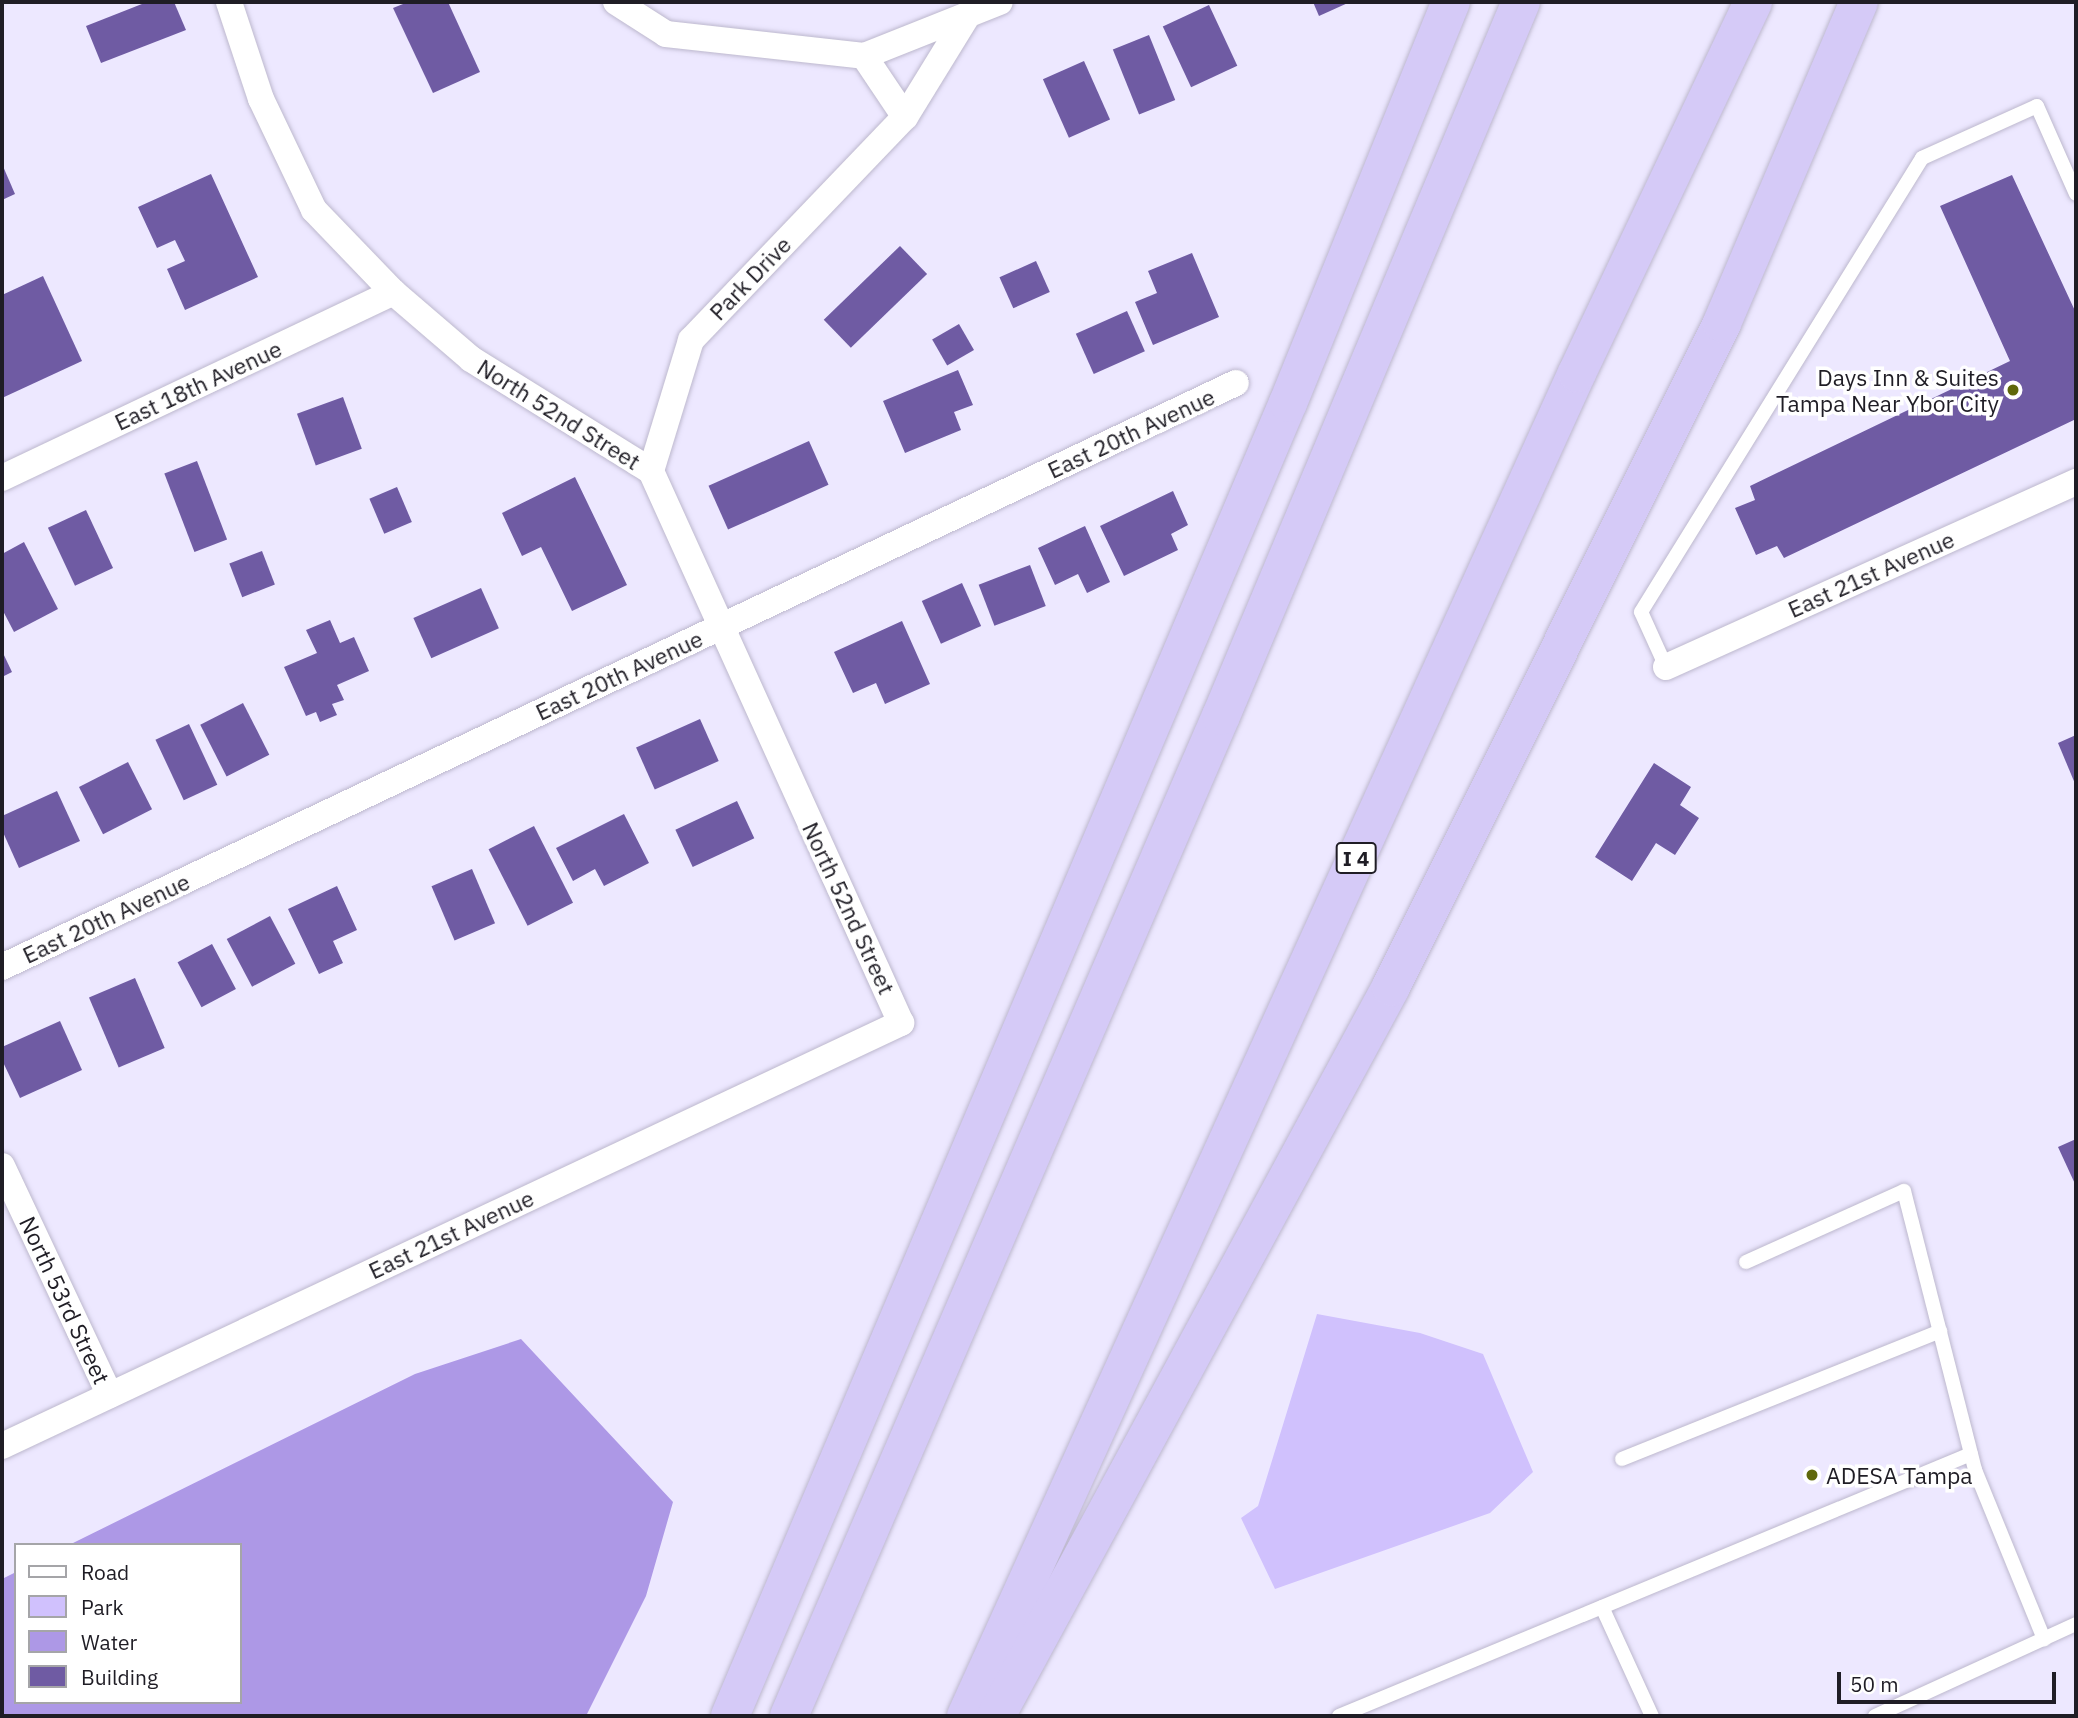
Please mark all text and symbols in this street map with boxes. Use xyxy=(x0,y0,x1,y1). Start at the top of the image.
street label: Park Drive xyxy=(703,231,797,325)
street label: East 18th Avenue xyxy=(110,334,286,436)
street label: North 52nd Street xyxy=(472,353,646,475)
place label: Days Inn & Suites Tampa Near Ybor City xyxy=(1776,363,1999,417)
street label: East 20th Avenue xyxy=(1043,382,1219,484)
marker: Days Inn & Suites Tampa Near Ybor City xyxy=(2005,382,2021,398)
street label: East 21st Avenue xyxy=(1784,525,1958,623)
street label: East 20th Avenue xyxy=(531,624,707,726)
street label: North 52nd Street xyxy=(797,818,901,998)
road number: I 4 xyxy=(1335,840,1377,876)
street label: East 20th Avenue xyxy=(18,867,194,969)
street label: East 21st Avenue xyxy=(364,1184,538,1284)
street label: North 53rd Street xyxy=(14,1212,116,1388)
place label: ADESA Tampa xyxy=(1826,1461,1973,1489)
marker: ADESA Tampa xyxy=(1804,1467,1820,1483)
legend xyxy=(14,1543,242,1704)
text: Road xyxy=(81,1558,129,1586)
text: Park xyxy=(81,1593,124,1621)
text: Water xyxy=(81,1628,137,1656)
scale bar xyxy=(1840,1658,2059,1702)
text: Building xyxy=(81,1663,158,1691)
text: 50 m xyxy=(1850,1670,1899,1698)

